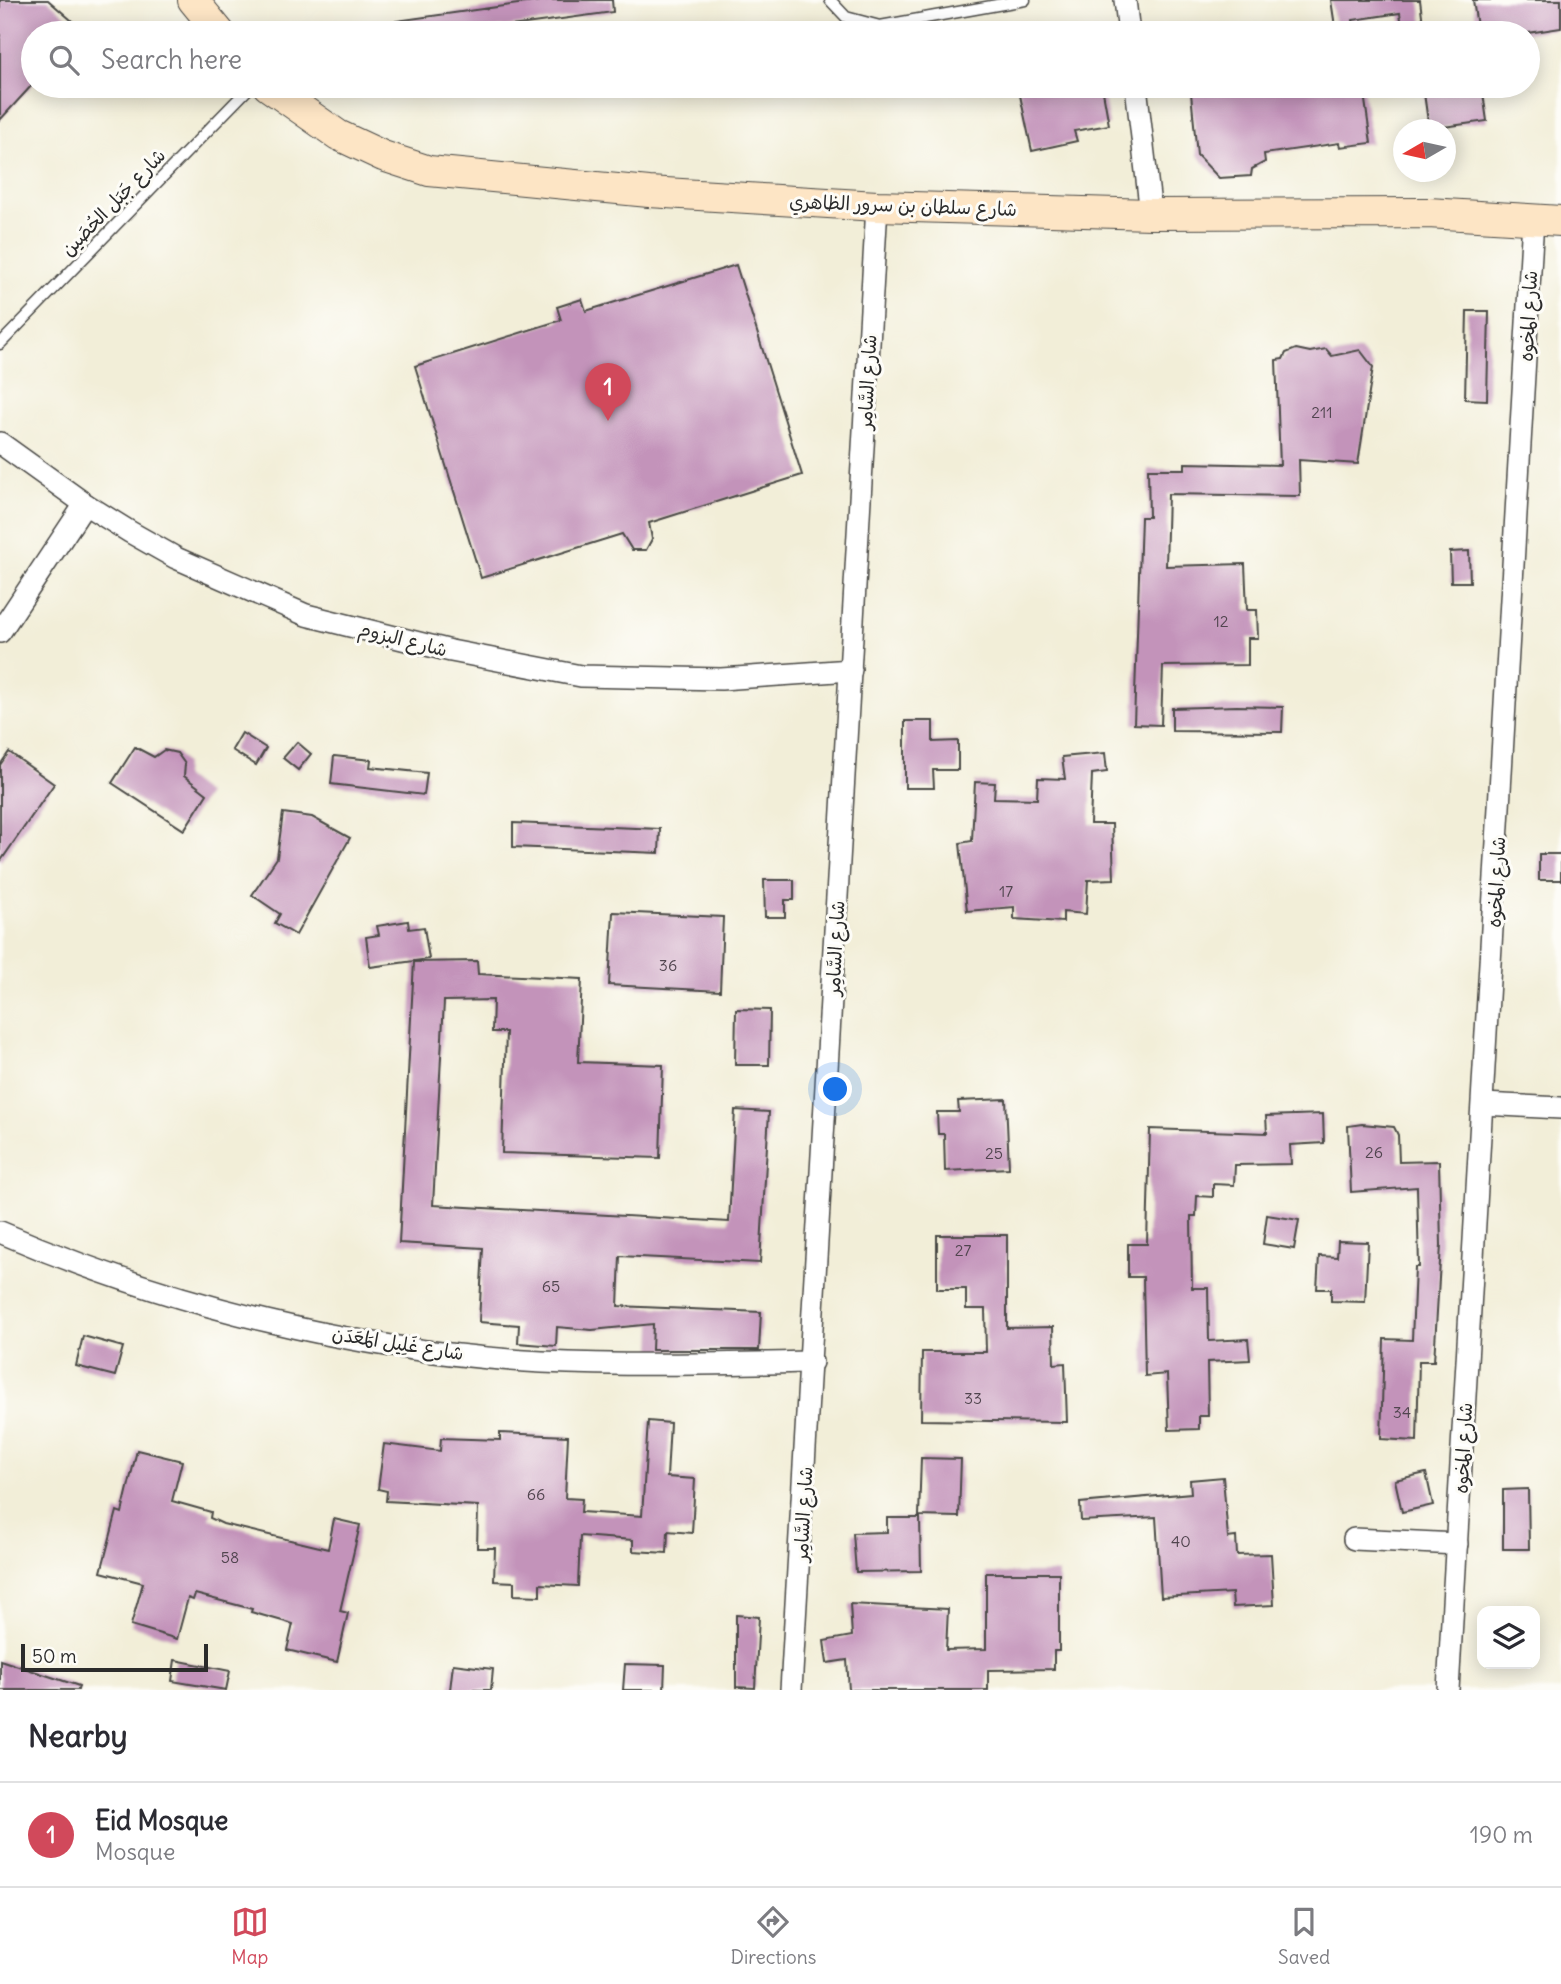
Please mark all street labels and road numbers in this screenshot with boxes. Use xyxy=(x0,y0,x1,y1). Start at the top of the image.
street label: شارع جَبَل الحُصَين xyxy=(56,143,172,262)
street label: شارع سلطان بن سرور الظاهري xyxy=(789,189,1017,224)
street label: شارع المخوه xyxy=(1514,270,1544,362)
street label: شارع السَّامِر xyxy=(852,334,883,432)
street label: شارع البزوم xyxy=(355,616,450,665)
street label: شارع المخوه xyxy=(1482,836,1512,928)
street label: شارع السَّامِر xyxy=(820,900,851,998)
street label: شارع غَلِيل المَعَدَن xyxy=(330,1321,465,1367)
street label: شارع المخوه xyxy=(1449,1402,1479,1494)
street label: شارع السَّامِر xyxy=(788,1466,819,1564)

